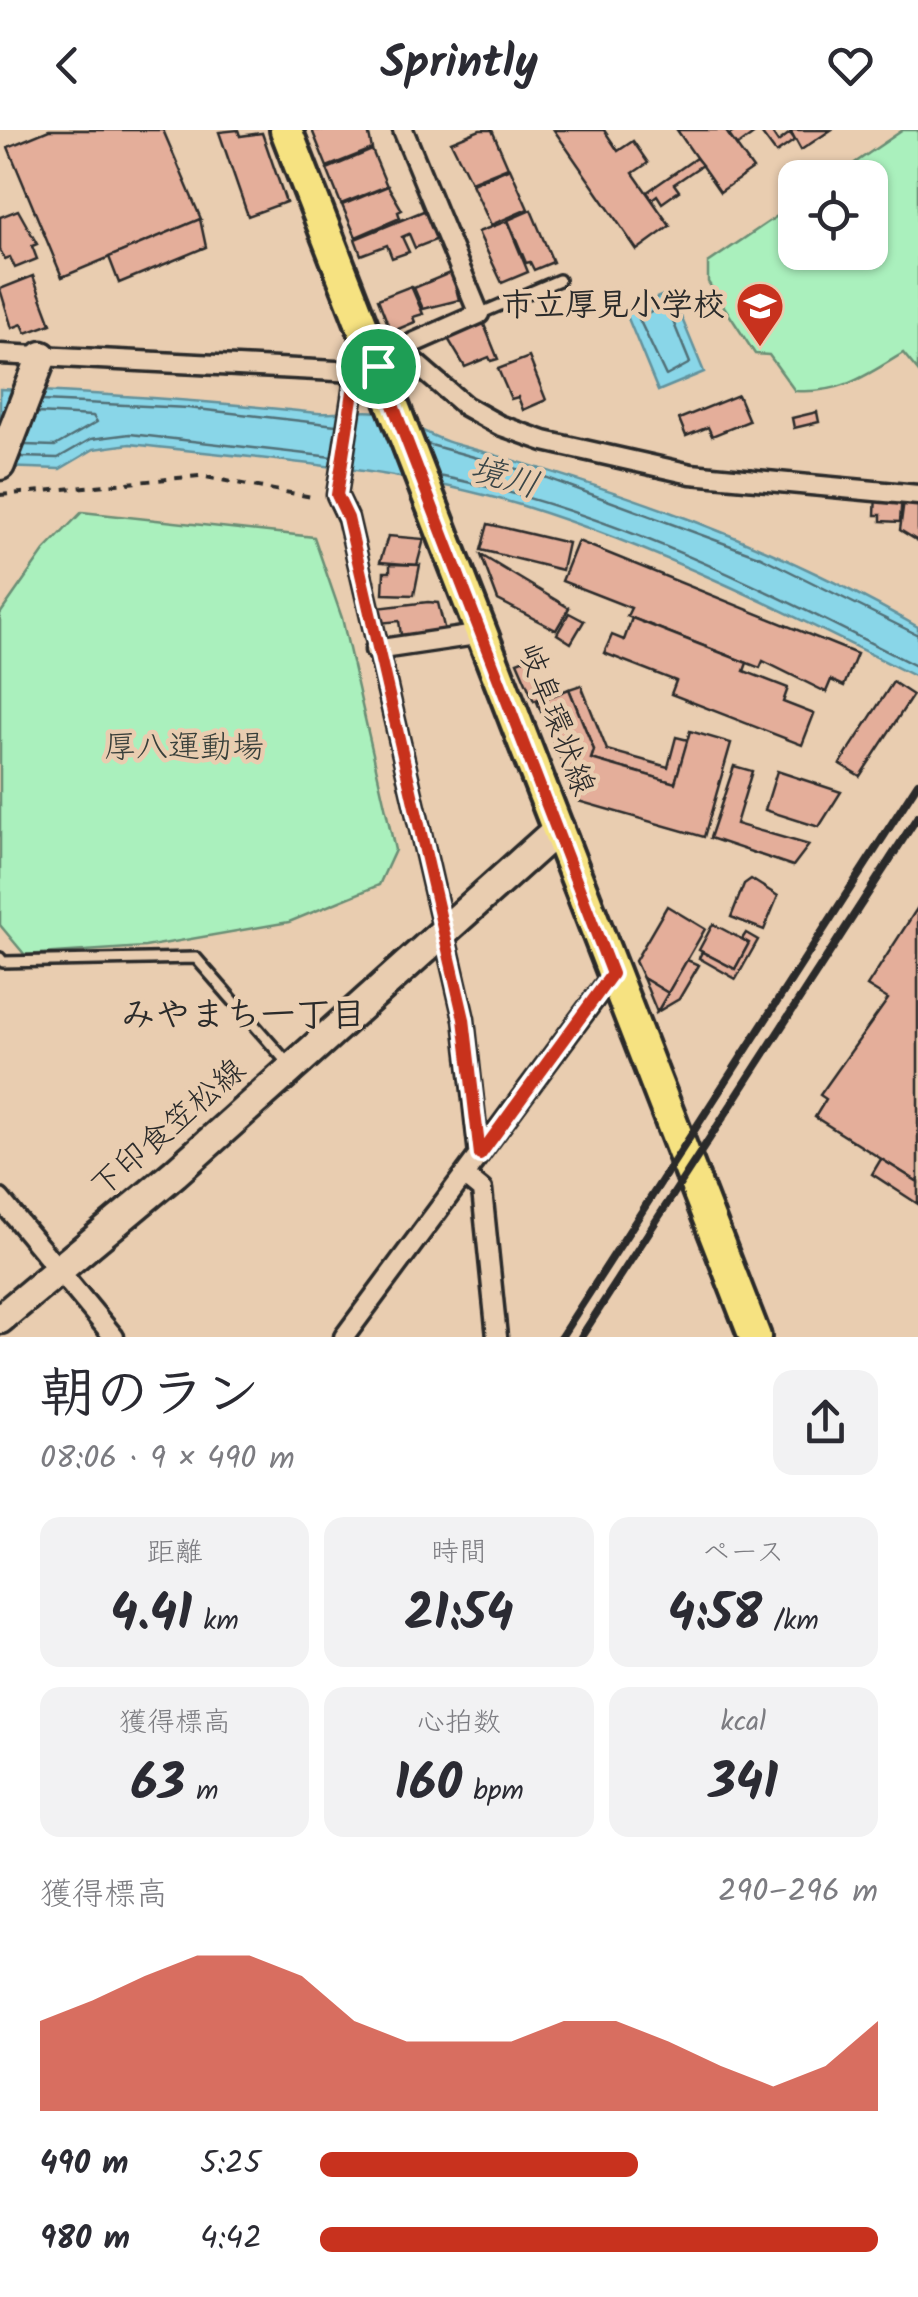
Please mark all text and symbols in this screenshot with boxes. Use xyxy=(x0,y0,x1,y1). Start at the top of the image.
text: Sprintly xyxy=(380,29,538,101)
icon: back xyxy=(40,38,95,93)
icon: heart xyxy=(823,38,878,93)
map controls xyxy=(778,160,888,270)
button: locate xyxy=(778,160,888,270)
school or university icon: 市立厚見小学校 xyxy=(734,280,786,348)
place label: 市立厚見小学校 xyxy=(501,281,725,332)
pin xyxy=(336,324,421,409)
icon: arrive xyxy=(351,339,406,394)
water label: 境川 xyxy=(463,442,545,516)
street label: 岐阜環状線 xyxy=(503,636,607,804)
park label: 厚八運動場 xyxy=(104,723,264,774)
district label: みやまち一丁目 xyxy=(120,989,366,1045)
street label: 下印食笠松線 xyxy=(80,1047,258,1211)
text: 朝のラン xyxy=(40,1353,260,1440)
button: share xyxy=(773,1370,878,1475)
text: 08:06 · 9 × 490 m xyxy=(40,1434,295,1485)
text: 距離 xyxy=(147,1531,203,1576)
text: 時間 xyxy=(431,1531,487,1576)
text: ペース xyxy=(702,1531,784,1576)
text: 4.41 xyxy=(111,1576,192,1656)
text: 21:54 xyxy=(404,1576,514,1656)
text: 4:58 xyxy=(668,1576,762,1656)
text: km xyxy=(192,1599,239,1644)
text: /km xyxy=(762,1599,819,1644)
text: kcal xyxy=(721,1700,766,1745)
text: 獲得標高 xyxy=(119,1701,231,1746)
text: 心拍数 xyxy=(417,1701,501,1746)
text: 341 xyxy=(708,1745,778,1825)
text: 63 xyxy=(131,1746,185,1826)
text: 160 xyxy=(394,1746,462,1826)
text: m xyxy=(185,1769,219,1814)
text: bpm xyxy=(462,1769,524,1814)
text: 290–296 m xyxy=(718,1867,878,1918)
text: 獲得標高 xyxy=(40,1870,168,1921)
text: 490 m xyxy=(40,2139,129,2190)
text: 5:25 xyxy=(200,2139,261,2190)
text: 980 m xyxy=(40,2214,130,2265)
text: 4:42 xyxy=(200,2214,262,2265)

